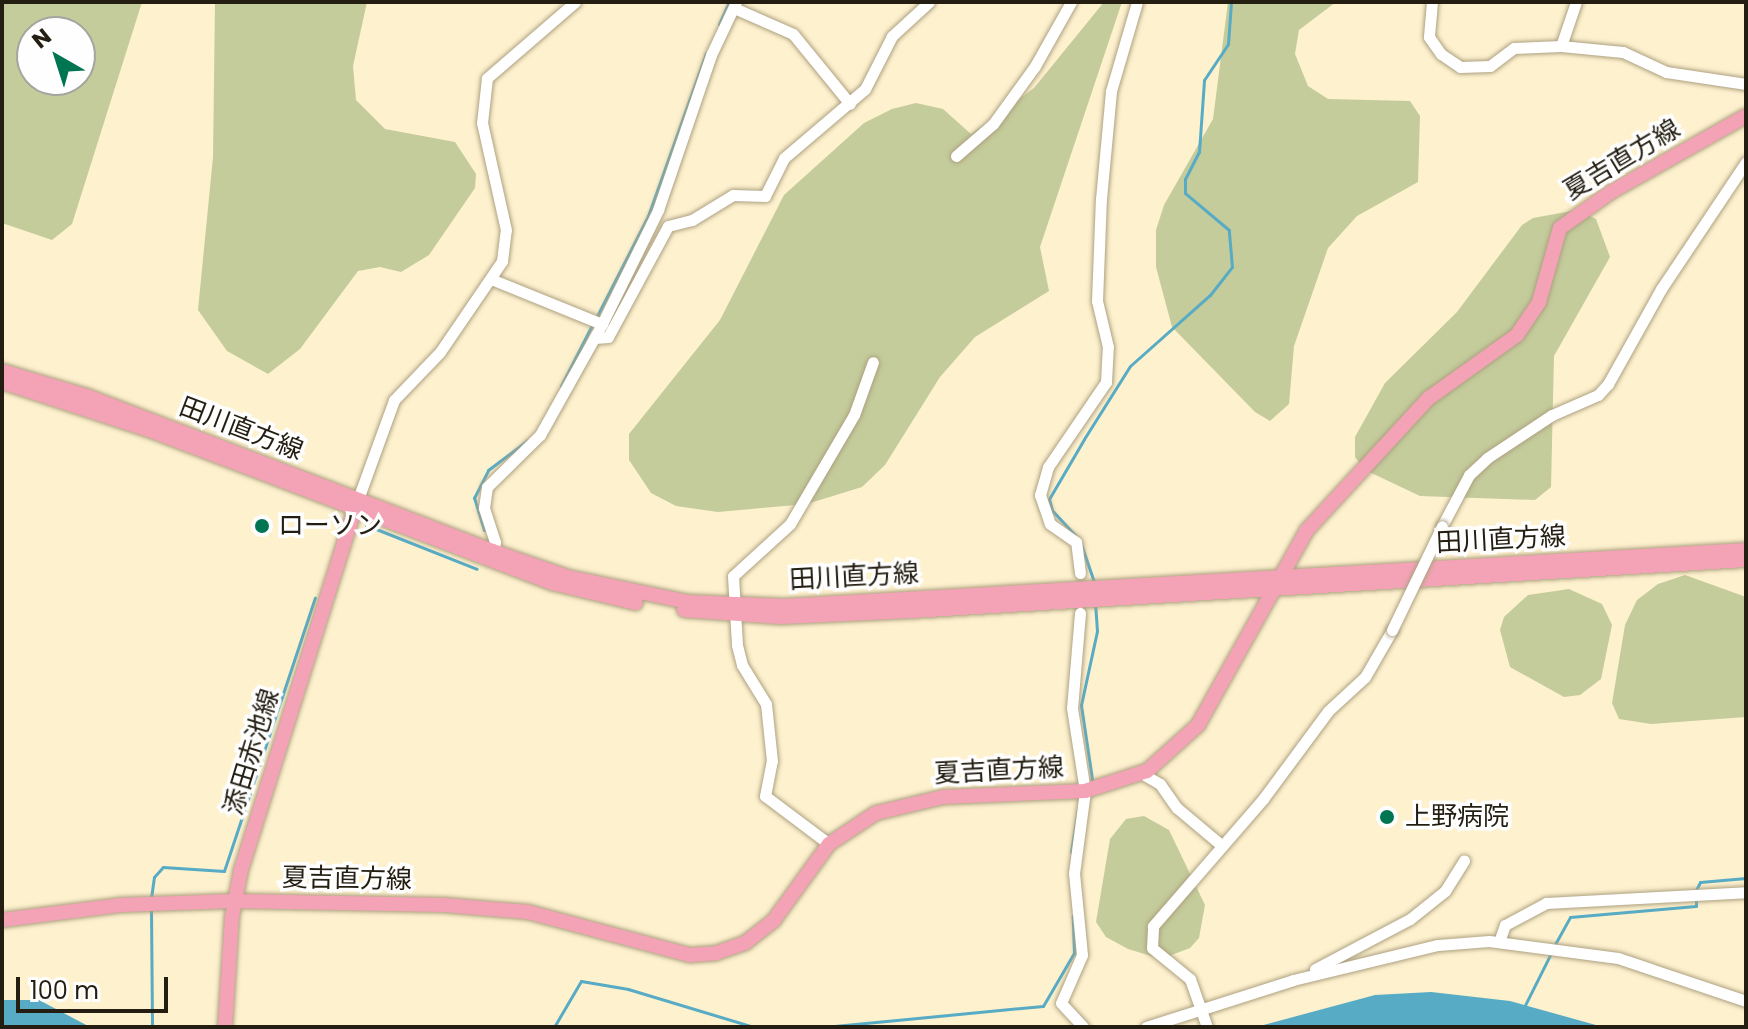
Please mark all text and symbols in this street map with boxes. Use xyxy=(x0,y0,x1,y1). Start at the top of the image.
north arrow xyxy=(16,16,96,96)
text: N xyxy=(26,21,58,56)
street label: 夏吉直方線 xyxy=(1558,113,1686,207)
street label: 田川直方線 xyxy=(175,391,307,467)
place label: ローソン xyxy=(278,510,382,542)
marker: ローソン xyxy=(253,517,271,535)
street label: 田川直方線 xyxy=(1435,521,1567,559)
street label: 田川直方線 xyxy=(788,558,920,596)
street label: 添田赤池線 xyxy=(218,685,286,819)
street label: 夏吉直方線 xyxy=(933,752,1065,790)
place label: 上野病院 xyxy=(1405,801,1509,833)
marker: 上野病院 xyxy=(1376,806,1398,828)
street label: 夏吉直方線 xyxy=(282,862,412,896)
scale bar xyxy=(20,961,172,1011)
text: 100 m xyxy=(30,974,99,1007)

